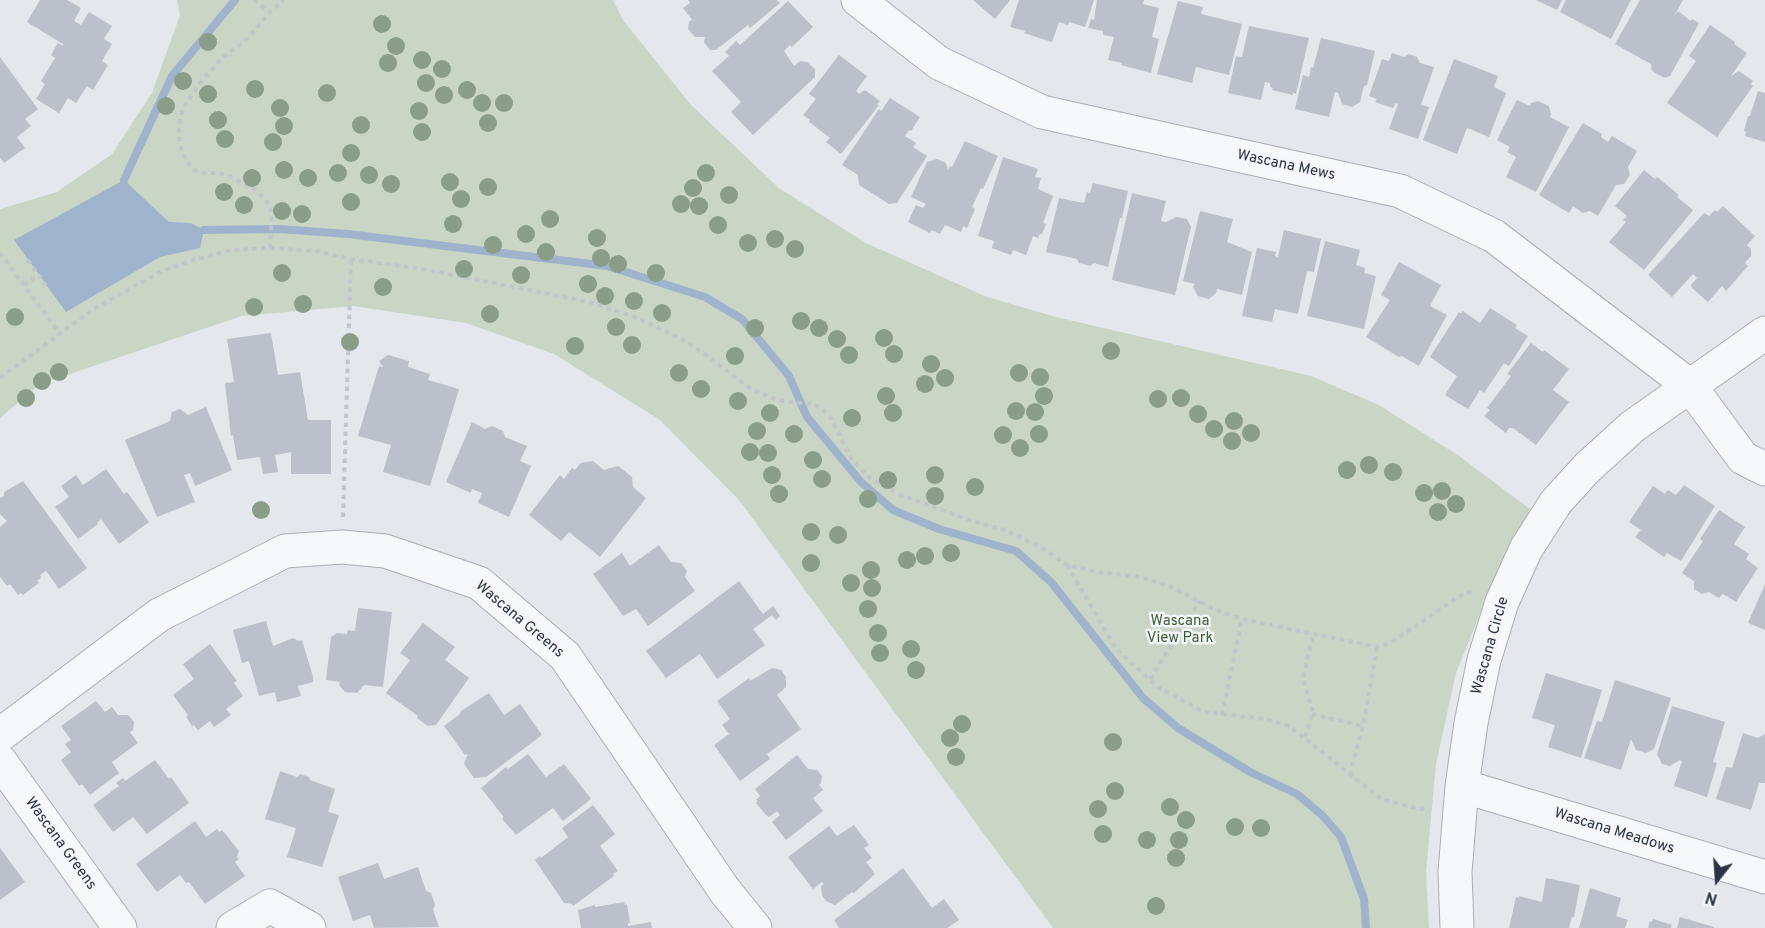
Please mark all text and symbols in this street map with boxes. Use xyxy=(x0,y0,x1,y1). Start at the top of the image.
street label: Wascana Mews xyxy=(1235,147,1337,185)
street label: Wascana Greens xyxy=(471,578,567,662)
street label: Wascana Circle xyxy=(1468,595,1514,697)
park label: Wascana View Park xyxy=(1147,613,1213,648)
street label: Wascana Greens xyxy=(20,794,100,894)
street label: Wascana Meadows xyxy=(1552,805,1676,859)
north arrow xyxy=(1687,850,1747,910)
text: N xyxy=(1703,886,1720,908)

